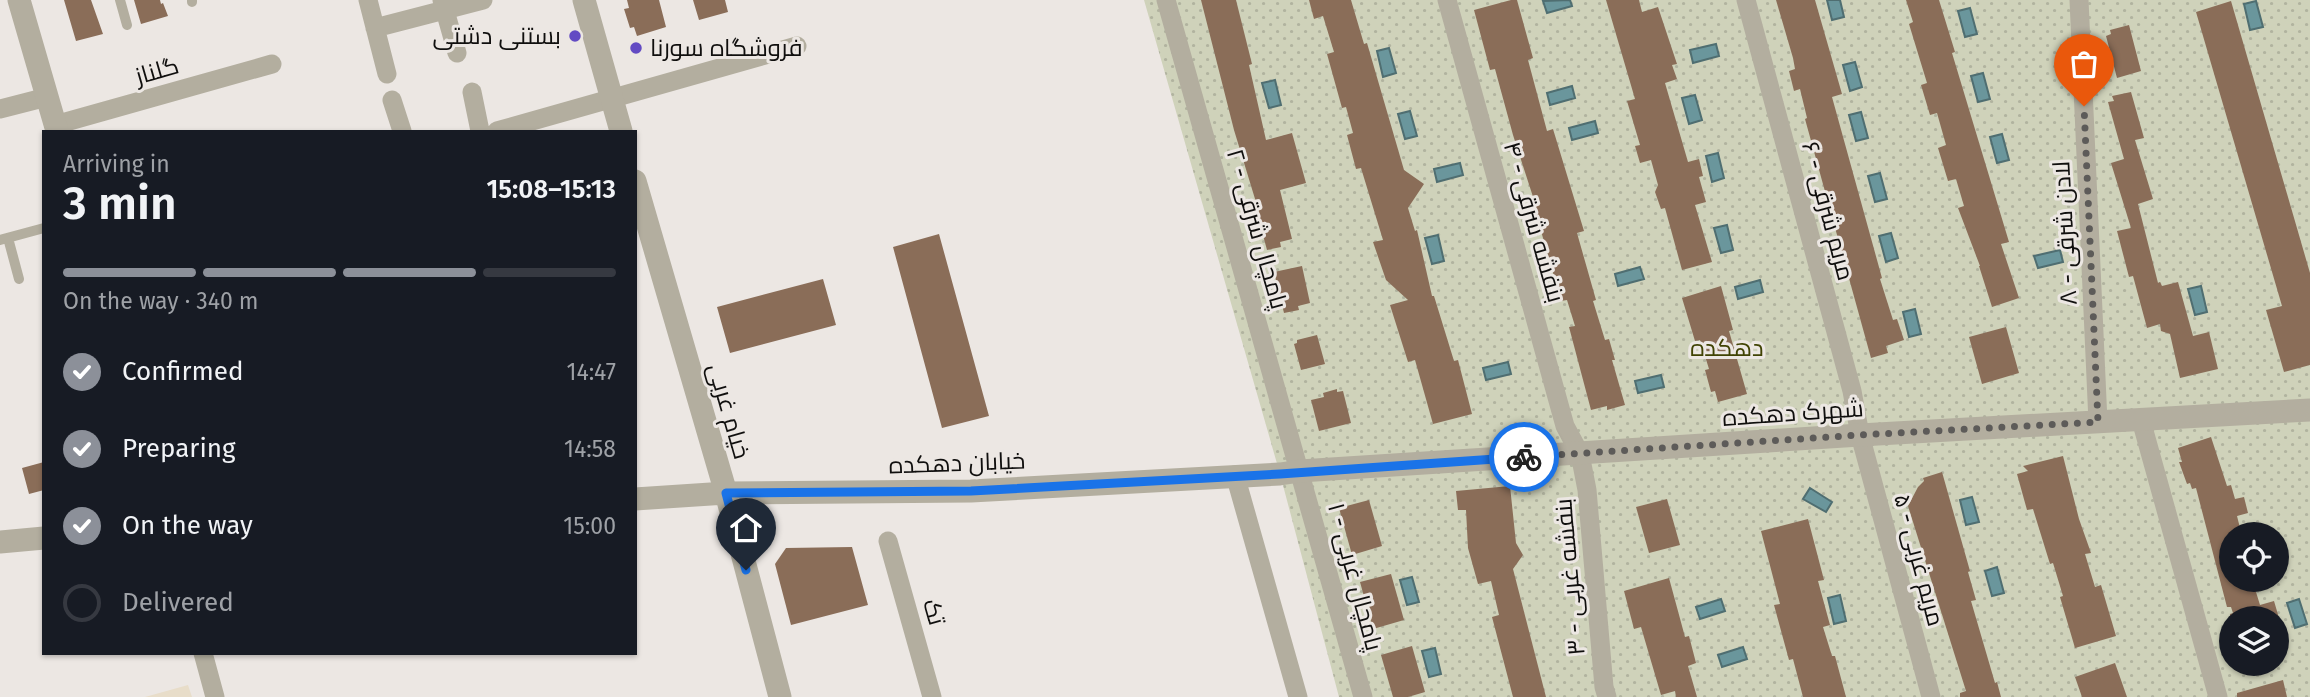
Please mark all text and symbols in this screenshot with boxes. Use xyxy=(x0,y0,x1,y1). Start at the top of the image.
place label: بستنی دشتی xyxy=(433,22,561,50)
marker: بستنی دشتی xyxy=(567,28,583,44)
place label: فروشگاه سورنا xyxy=(650,34,803,62)
pin xyxy=(2054,34,2114,106)
marker: فروشگاه سورنا xyxy=(628,40,644,56)
icon: bag xyxy=(2065,45,2103,83)
street label: گلناز xyxy=(130,51,182,91)
street label: مریم شرقی - ۶ xyxy=(1794,138,1860,284)
street label: بنفشه شرقی - ۴ xyxy=(1498,139,1570,305)
street label: پامچال شرقی - ۲ xyxy=(1219,146,1293,314)
text: Arriving in xyxy=(63,150,170,178)
street label: لادن شرقی - ۸ xyxy=(2047,160,2083,306)
text: 15:08–15:13 xyxy=(486,174,616,205)
text: 3 min xyxy=(63,176,177,231)
text: On the way · 340 m xyxy=(63,287,259,315)
park label: دهکده xyxy=(1690,334,1764,362)
icon: check xyxy=(63,353,101,391)
text: Confirmed xyxy=(122,356,243,387)
text: 14:47 xyxy=(567,358,616,386)
street label: خیام غربی xyxy=(700,360,756,462)
street label: شهرک دهکده xyxy=(1721,394,1865,432)
courier xyxy=(1489,422,1559,492)
icon: check xyxy=(63,430,101,468)
text: Preparing xyxy=(122,433,235,464)
text: 14:58 xyxy=(564,435,616,463)
icon: bike xyxy=(1505,438,1543,476)
street label: خیابان دهکده xyxy=(888,447,1026,479)
street label: مریم غربی - ۵ xyxy=(1886,491,1950,630)
street label: بنفشه غربی - ۳ xyxy=(1549,497,1591,657)
pin xyxy=(716,498,776,570)
street label: پامچال غربی - ۱ xyxy=(1320,500,1388,655)
icon: check xyxy=(63,507,101,545)
icon: home xyxy=(727,509,765,547)
text: On the way xyxy=(122,510,253,541)
text: 15:00 xyxy=(563,512,616,540)
map controls xyxy=(2219,522,2289,676)
button: locate xyxy=(2219,522,2289,592)
text: Delivered xyxy=(122,587,234,618)
street label: تک xyxy=(917,596,951,629)
button: layers xyxy=(2219,606,2289,676)

